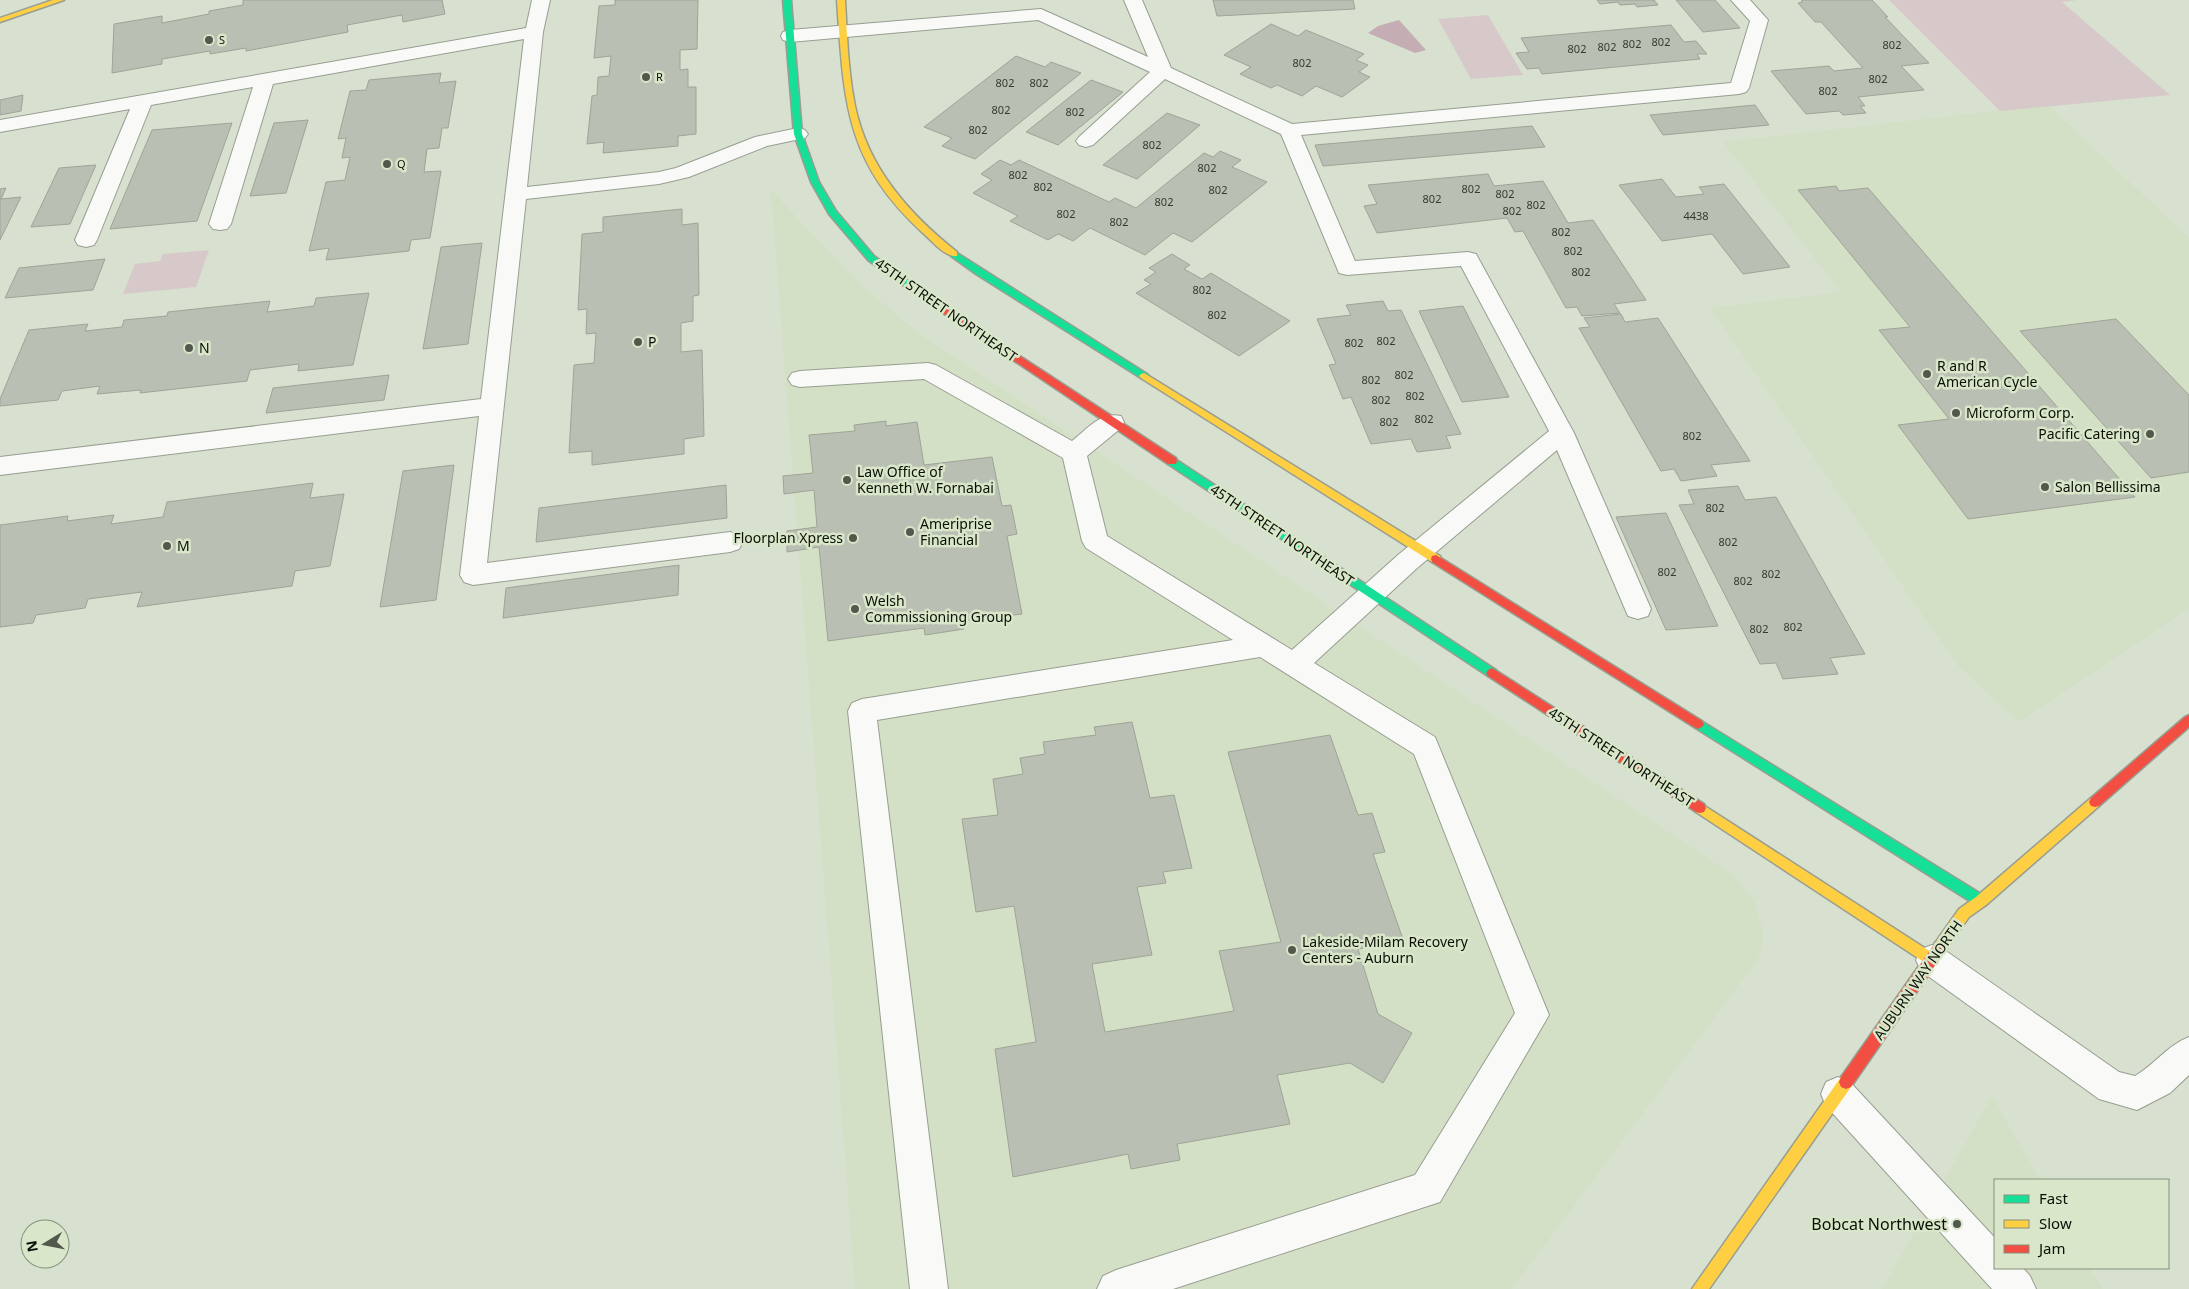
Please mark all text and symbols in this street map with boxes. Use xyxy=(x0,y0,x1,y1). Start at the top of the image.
place label: S xyxy=(219,32,225,47)
marker: S xyxy=(203,34,215,46)
house number: 802 xyxy=(1652,34,1670,49)
house number: 802 xyxy=(1623,36,1641,51)
house number: 802 xyxy=(1883,37,1901,52)
house number: 802 xyxy=(1598,39,1616,54)
house number: 802 xyxy=(1568,41,1586,56)
house number: 802 xyxy=(1293,55,1311,70)
place label: R xyxy=(656,69,663,84)
marker: R xyxy=(640,71,652,83)
house number: 802 xyxy=(1869,71,1887,86)
house number: 802 xyxy=(996,75,1014,90)
house number: 802 xyxy=(1030,75,1048,90)
house number: 802 xyxy=(1819,83,1837,98)
house number: 802 xyxy=(992,102,1010,117)
house number: 802 xyxy=(1066,104,1084,119)
house number: 802 xyxy=(969,122,987,137)
house number: 802 xyxy=(1143,137,1161,152)
place label: Q xyxy=(397,156,406,171)
marker: Q xyxy=(381,158,393,170)
house number: 802 xyxy=(1198,160,1216,175)
house number: 802 xyxy=(1009,167,1027,182)
house number: 802 xyxy=(1034,179,1052,194)
house number: 802 xyxy=(1462,181,1480,196)
house number: 802 xyxy=(1209,182,1227,197)
house number: 802 xyxy=(1496,186,1514,201)
house number: 802 xyxy=(1423,191,1441,206)
house number: 802 xyxy=(1155,194,1173,209)
house number: 802 xyxy=(1527,197,1545,212)
house number: 802 xyxy=(1503,203,1521,218)
house number: 802 xyxy=(1057,206,1075,221)
house number: 4438 xyxy=(1683,208,1709,223)
house number: 802 xyxy=(1110,214,1128,229)
house number: 802 xyxy=(1552,224,1570,239)
house number: 802 xyxy=(1564,243,1582,258)
street label: 45TH STREET NORTHEAST xyxy=(871,253,1021,366)
house number: 802 xyxy=(1572,264,1590,279)
house number: 802 xyxy=(1193,282,1211,297)
house number: 802 xyxy=(1208,307,1226,322)
place label: P xyxy=(648,332,656,351)
house number: 802 xyxy=(1377,333,1395,348)
house number: 802 xyxy=(1345,335,1363,350)
marker: P xyxy=(632,336,644,348)
place label: N xyxy=(199,338,210,357)
marker: N xyxy=(183,342,195,354)
place label: R and R American Cycle xyxy=(1937,356,2038,391)
house number: 802 xyxy=(1395,367,1413,382)
marker: R and R American Cycle xyxy=(1921,368,1933,380)
house number: 802 xyxy=(1362,372,1380,387)
house number: 802 xyxy=(1406,388,1424,403)
house number: 802 xyxy=(1372,392,1390,407)
place label: Microform Corp. xyxy=(1966,403,2074,422)
marker: Microform Corp. xyxy=(1950,407,1962,419)
house number: 802 xyxy=(1415,411,1433,426)
house number: 802 xyxy=(1380,414,1398,429)
place label: Pacific Catering xyxy=(2038,424,2140,443)
house number: 802 xyxy=(1683,428,1701,443)
marker: Pacific Catering xyxy=(2144,428,2156,440)
place label: Law Office of Kenneth W. Fornabai xyxy=(857,462,994,497)
marker: Law Office of Kenneth W. Fornabai xyxy=(841,474,853,486)
place label: Salon Bellissima xyxy=(2055,477,2161,496)
street label: 45TH STREET NORTHEAST xyxy=(1207,479,1358,590)
marker: Salon Bellissima xyxy=(2039,481,2051,493)
house number: 802 xyxy=(1706,500,1724,515)
place label: Ameriprise Financial xyxy=(920,514,992,549)
marker: Ameriprise Financial xyxy=(904,526,916,538)
place label: Floorplan Xpress xyxy=(733,528,843,547)
marker: Floorplan Xpress xyxy=(847,532,859,544)
house number: 802 xyxy=(1719,534,1737,549)
place label: M xyxy=(177,536,190,555)
marker: M xyxy=(161,540,173,552)
house number: 802 xyxy=(1658,564,1676,579)
house number: 802 xyxy=(1762,566,1780,581)
house number: 802 xyxy=(1734,573,1752,588)
place label: Welsh Commissioning Group xyxy=(865,591,1012,626)
marker: Welsh Commissioning Group xyxy=(849,603,861,615)
house number: 802 xyxy=(1784,619,1802,634)
house number: 802 xyxy=(1750,621,1768,636)
street label: 45TH STREET NORTHEAST xyxy=(1545,702,1698,811)
street label: AUBURN WAY NORTH xyxy=(1869,916,1966,1043)
place label: Lakeside-Milam Recovery Centers - Auburn xyxy=(1302,932,1469,967)
marker: Lakeside-Milam Recovery Centers - Auburn xyxy=(1286,944,1298,956)
legend xyxy=(1994,1179,2169,1269)
text: Fast xyxy=(2039,1188,2068,1208)
place label: Bobcat Northwest xyxy=(1811,1213,1947,1235)
text: Slow xyxy=(2039,1213,2072,1233)
marker: Bobcat Northwest xyxy=(1951,1218,1963,1230)
north arrow xyxy=(20,1219,70,1269)
text: Jam xyxy=(2037,1238,2066,1258)
text: N xyxy=(21,1239,42,1254)

